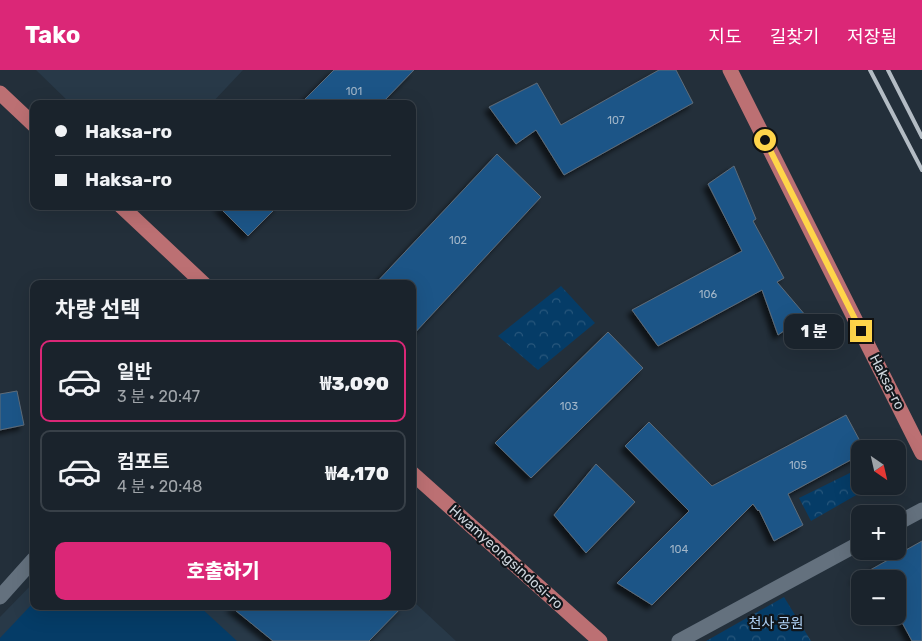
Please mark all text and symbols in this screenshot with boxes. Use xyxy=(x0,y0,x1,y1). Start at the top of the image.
text: Tako xyxy=(25,21,80,49)
text: 지도 xyxy=(709,26,742,48)
text: 길찾기 xyxy=(770,26,819,48)
text: 저장됨 xyxy=(847,26,897,48)
house number: 101 xyxy=(346,85,362,98)
house number: 107 xyxy=(607,114,625,127)
text: Haksa-ro xyxy=(85,120,172,143)
route start xyxy=(754,129,776,151)
text: Haksa-ro xyxy=(85,168,172,191)
house number: 102 xyxy=(449,234,467,247)
house number: 106 xyxy=(699,288,718,301)
text: 차량 선택 xyxy=(55,296,141,323)
callout: 1 분 xyxy=(784,314,844,348)
route end xyxy=(850,320,872,342)
text: 1 분 xyxy=(801,322,827,341)
street label: Haksa-ro xyxy=(866,352,908,412)
icon: car xyxy=(57,359,102,404)
text: 일반 xyxy=(117,360,152,383)
text: ₩3,090 xyxy=(320,372,389,395)
text: 3 분 · 20:47 xyxy=(117,387,200,406)
house number: 103 xyxy=(560,400,579,413)
north arrow xyxy=(851,440,906,495)
map controls xyxy=(851,440,906,625)
icon: car xyxy=(57,449,102,494)
text: 컴포트 xyxy=(117,450,169,473)
house number: 105 xyxy=(789,459,808,472)
text: ₩4,170 xyxy=(325,462,389,485)
text: 4 분 · 20:48 xyxy=(117,477,202,496)
street label: Hwamyeongsindosi-ro xyxy=(446,501,566,613)
button: + xyxy=(851,505,906,560)
button: 호출하기 xyxy=(55,542,391,600)
house number: 104 xyxy=(670,543,688,556)
button: − xyxy=(851,570,906,625)
park label: 천사 공원 xyxy=(749,615,803,632)

